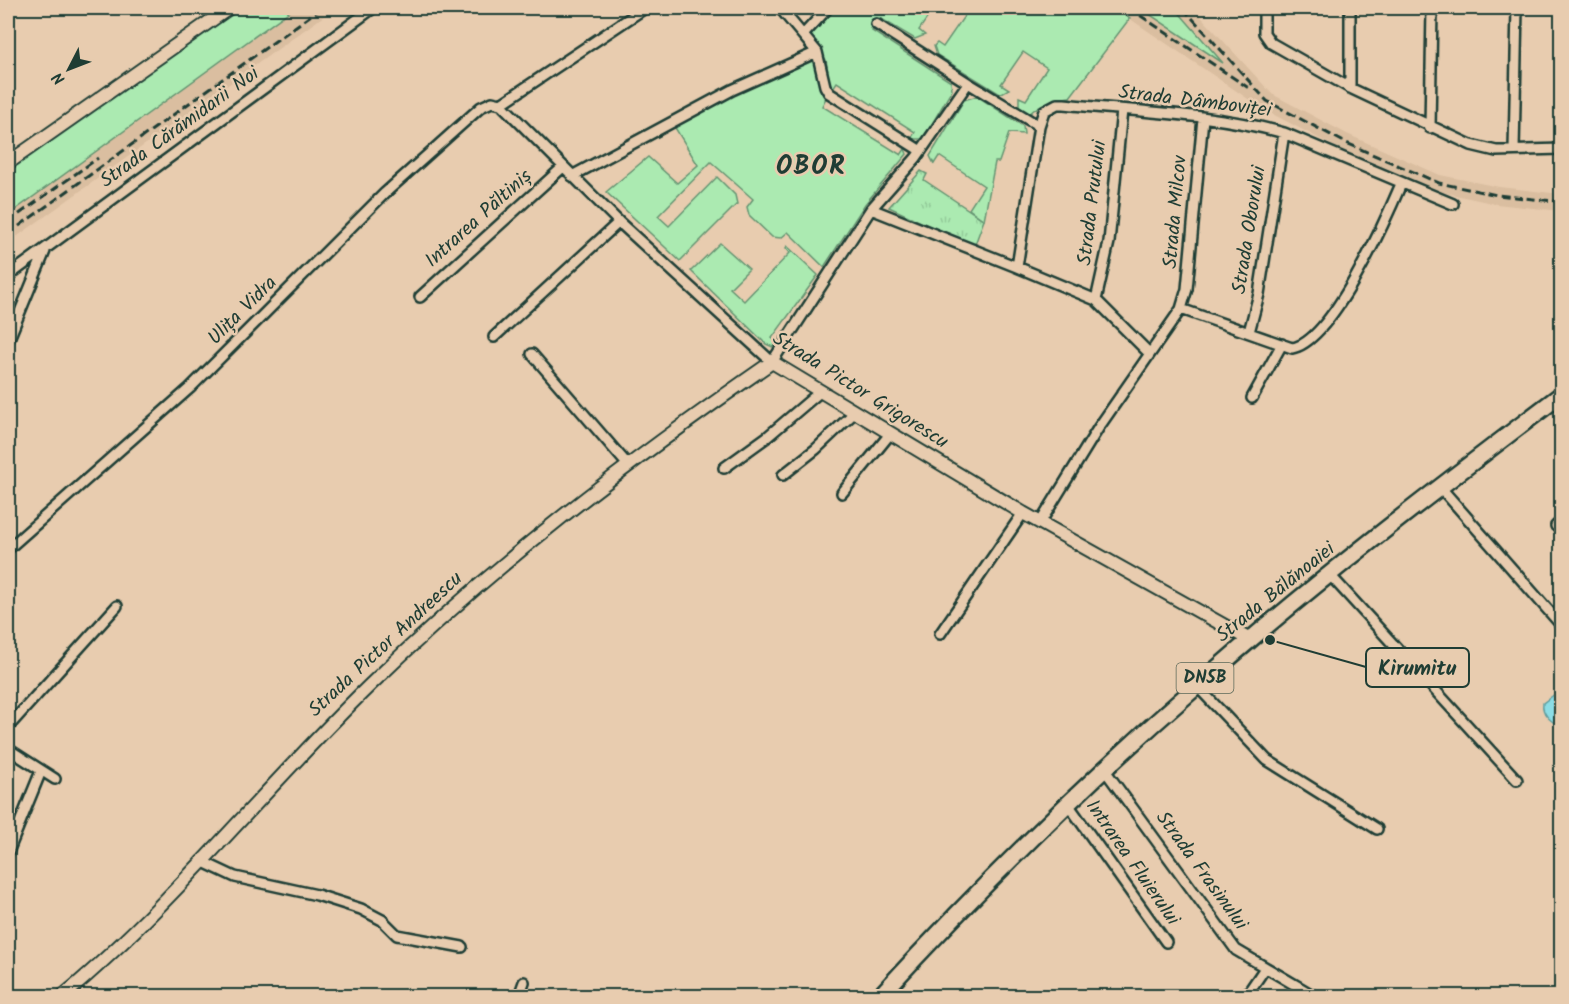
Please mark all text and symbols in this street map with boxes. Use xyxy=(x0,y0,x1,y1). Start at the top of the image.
north arrow xyxy=(39,39,99,99)
street label: Strada Cărămidarii Noi xyxy=(93,58,268,197)
text: N xyxy=(46,66,72,90)
street label: Strada Dâmboviței xyxy=(1117,77,1275,127)
street label: Strada Prutului xyxy=(1069,138,1117,267)
district label: OBOR xyxy=(776,146,846,188)
street label: Strada Milcov xyxy=(1155,153,1197,270)
street label: Intrarea Păltiniș xyxy=(418,162,540,276)
street label: Strada Oborului xyxy=(1224,163,1276,296)
street label: Ulița Vidra xyxy=(201,269,285,353)
street label: Strada Pictor Grigorescu xyxy=(766,324,955,458)
street label: Strada Bălănoaiei xyxy=(1209,534,1344,651)
street label: Strada Pictor Andreescu xyxy=(301,564,471,726)
callout: Kirumitu xyxy=(1366,648,1469,687)
text: Kirumitu xyxy=(1378,653,1457,686)
road number: DN5B xyxy=(1176,663,1234,693)
street label: Intrarea Fluierului xyxy=(1076,793,1188,934)
street label: Strada Frasinului xyxy=(1147,805,1256,938)

